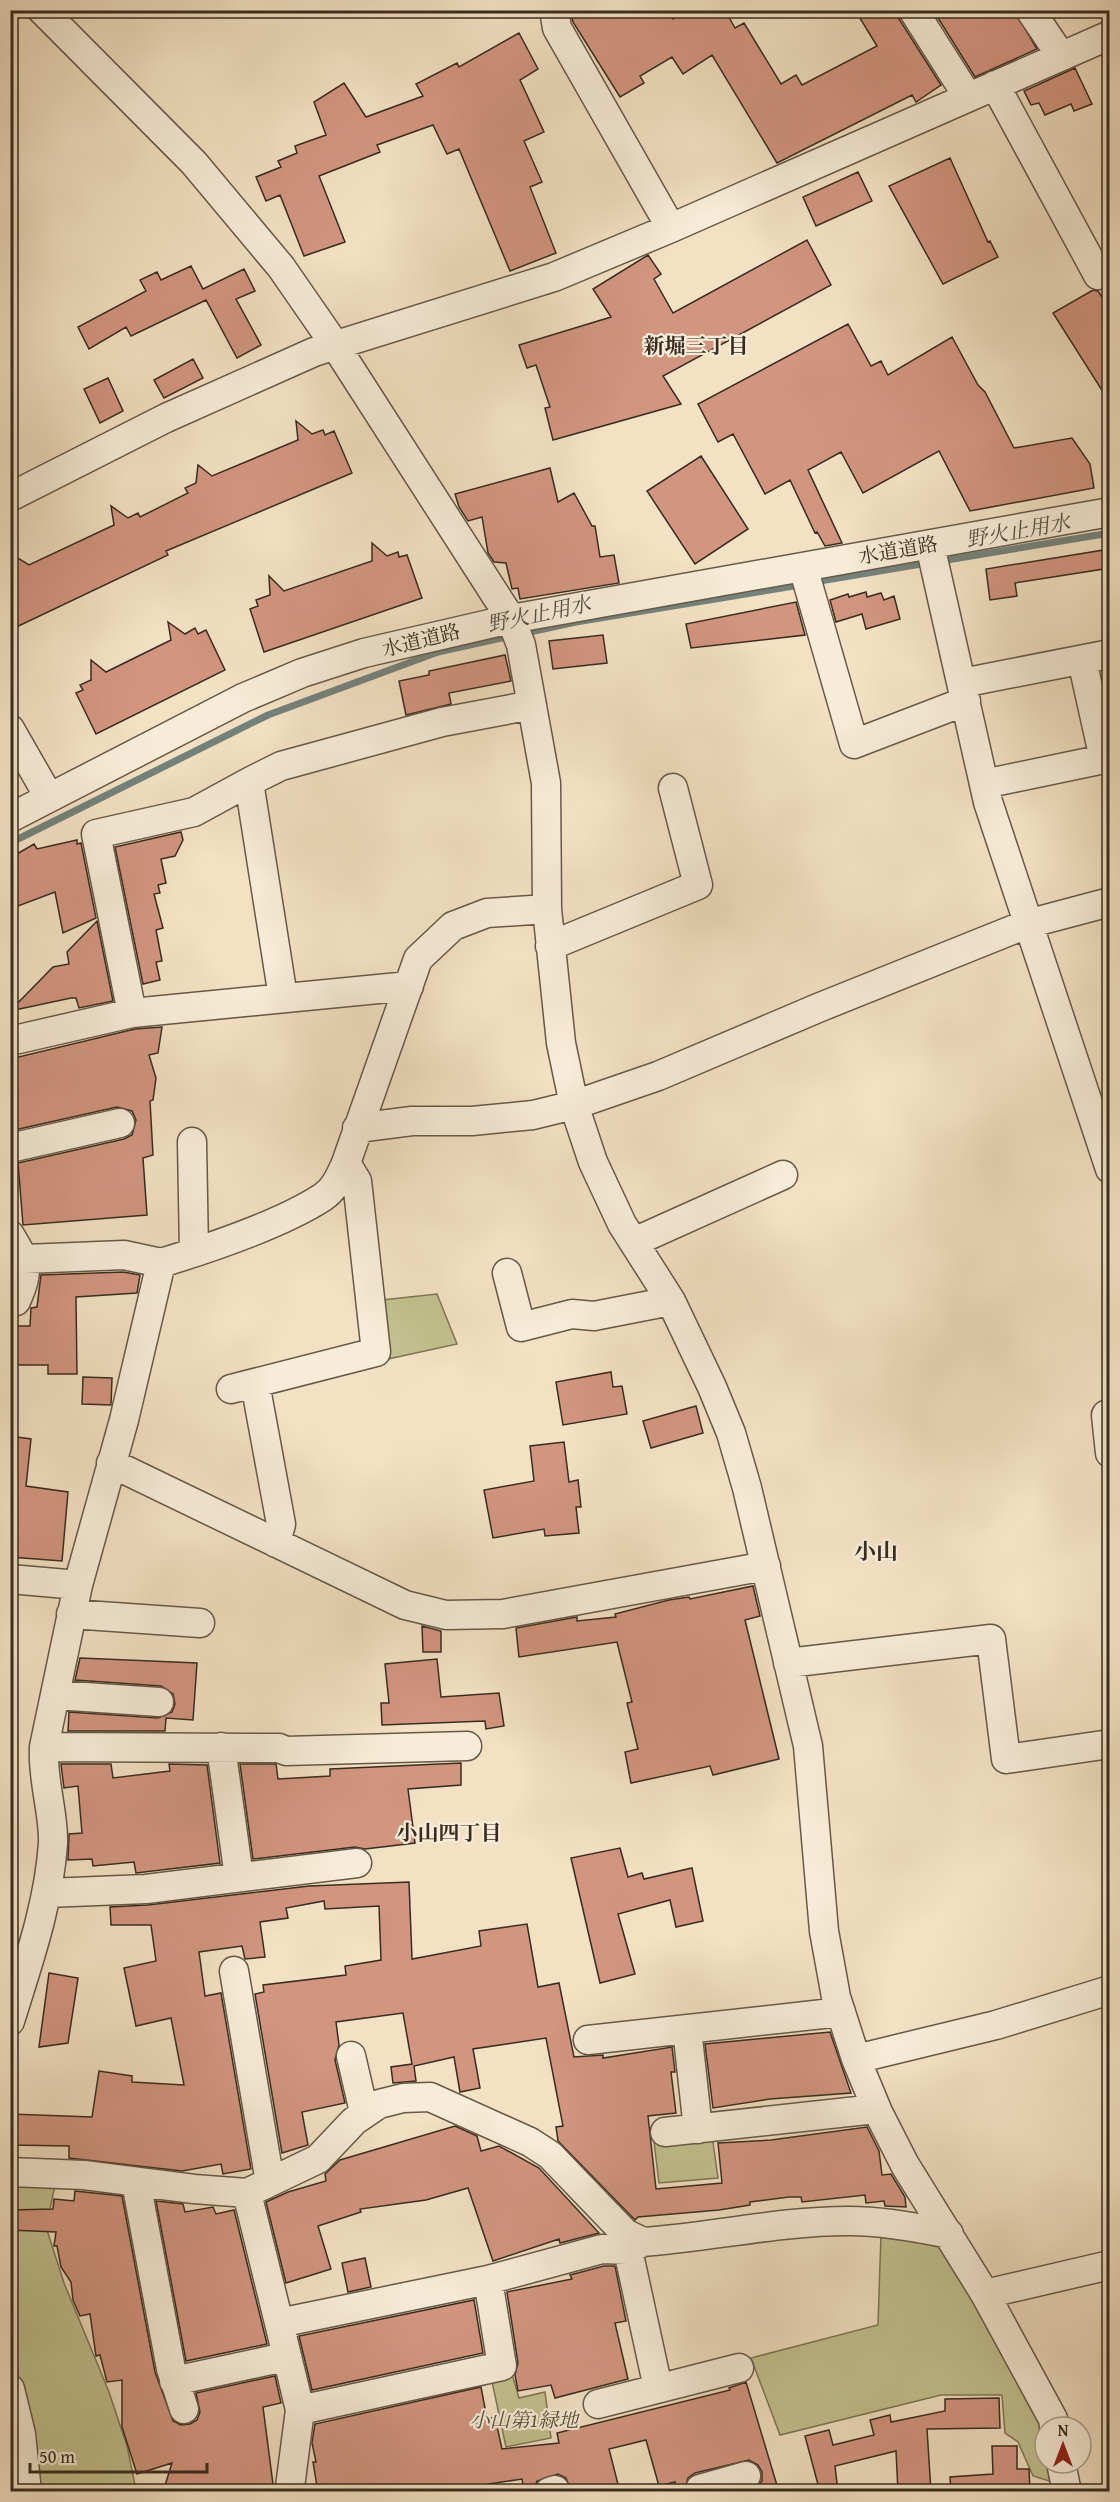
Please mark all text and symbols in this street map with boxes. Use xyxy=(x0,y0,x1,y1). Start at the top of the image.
district label: 新堀三丁目 xyxy=(644,330,749,361)
water label: 野火止用水 xyxy=(964,506,1074,555)
street label: 水道道路 xyxy=(856,528,940,571)
water label: 野火止用水 xyxy=(484,587,595,640)
street label: 水道道路 xyxy=(379,616,463,663)
district label: 小山 xyxy=(854,1535,898,1567)
district label: 小山四丁目 xyxy=(397,1817,502,1848)
park label: 小山第1緑地 xyxy=(470,2405,580,2434)
north arrow xyxy=(1033,2415,1093,2475)
text: N xyxy=(1058,2418,1069,2442)
scale bar xyxy=(30,2436,207,2474)
text: 50 m xyxy=(39,2443,75,2470)

